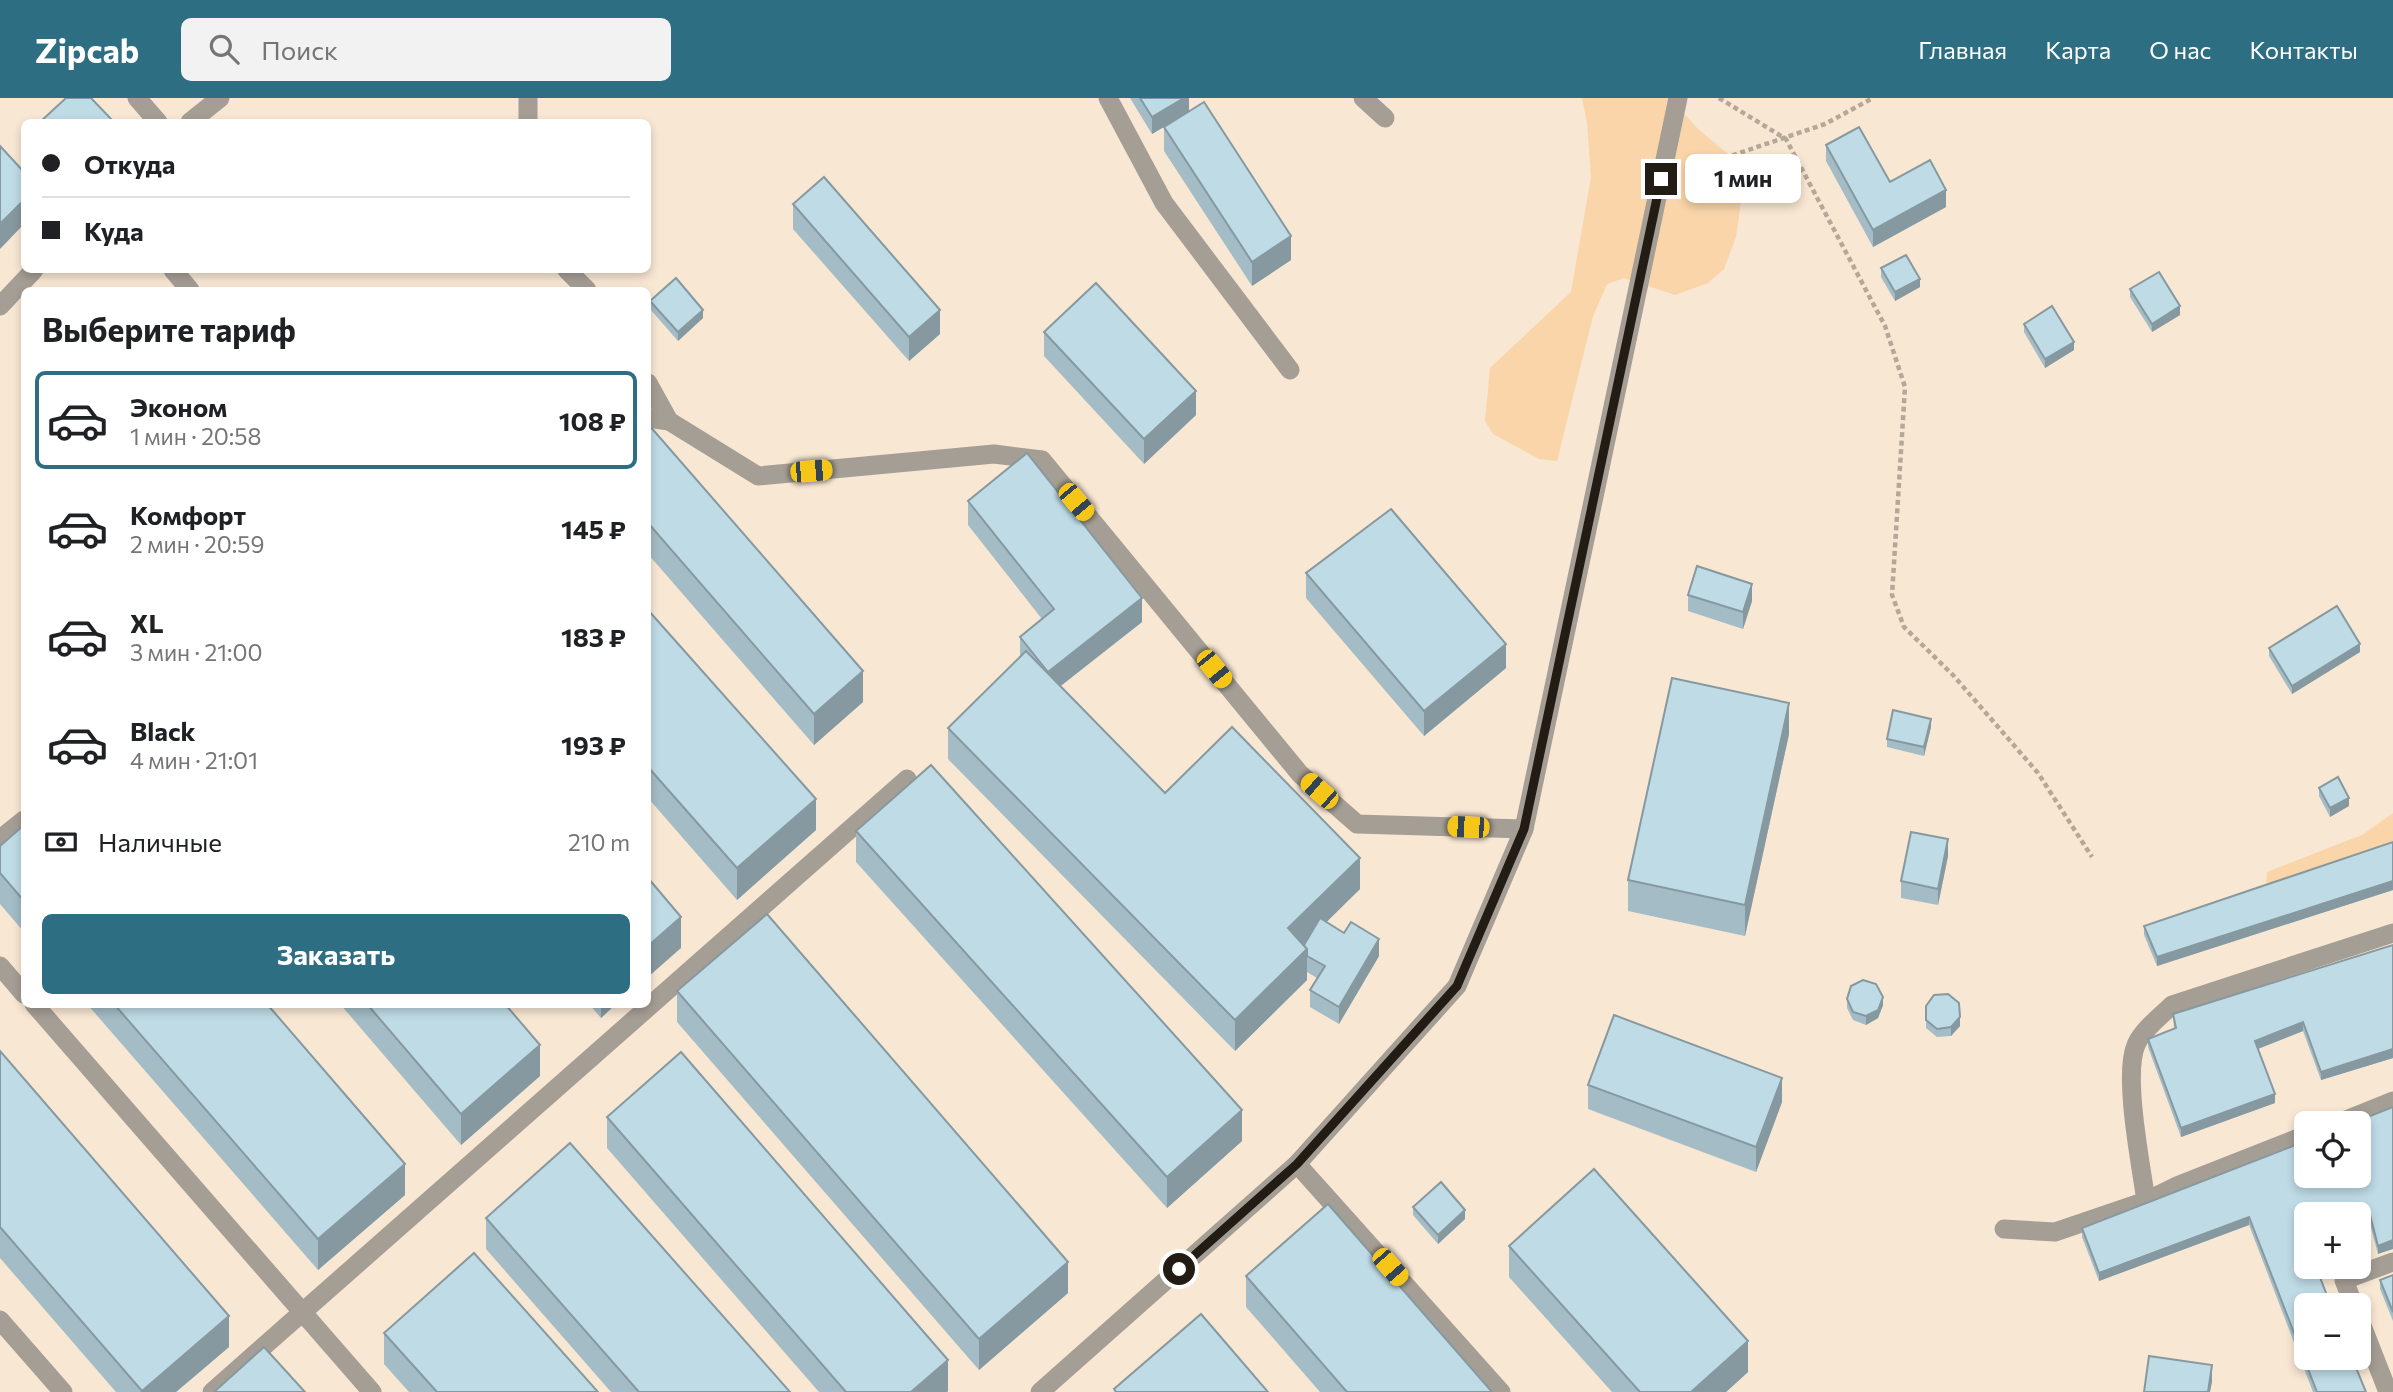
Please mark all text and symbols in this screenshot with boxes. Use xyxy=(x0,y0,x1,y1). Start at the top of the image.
search box xyxy=(181,18,671,81)
text: Zipcab xyxy=(35,29,139,70)
icon: search xyxy=(205,30,243,68)
text: Поиск xyxy=(261,34,338,65)
text: Главная xyxy=(1918,35,2007,64)
text: Карта xyxy=(2045,35,2111,64)
text: О нас xyxy=(2149,35,2211,64)
text: Контакты xyxy=(2249,35,2358,64)
text: Откуда xyxy=(84,148,175,179)
callout: 1 мин xyxy=(1686,154,1801,204)
route end xyxy=(1645,163,1677,195)
text: 1 мин xyxy=(1714,164,1772,192)
text: Куда xyxy=(84,215,144,246)
text: Выберите тариф xyxy=(42,309,296,349)
icon: car xyxy=(46,389,109,452)
text: Эконом xyxy=(130,391,227,422)
text: 108 ₽ xyxy=(559,405,626,436)
text: 1 мин · 20:58 xyxy=(130,422,261,450)
car xyxy=(790,459,833,483)
car xyxy=(1055,479,1098,525)
icon: car xyxy=(46,497,109,560)
text: Комфорт xyxy=(130,499,246,530)
text: 145 ₽ xyxy=(561,513,626,544)
text: 2 мин · 20:59 xyxy=(130,530,264,558)
icon: car xyxy=(46,605,109,668)
text: XL xyxy=(130,607,164,638)
text: 183 ₽ xyxy=(561,621,626,652)
text: 3 мин · 21:00 xyxy=(130,638,262,666)
car xyxy=(1193,646,1236,692)
icon: car xyxy=(46,713,109,776)
text: Black xyxy=(130,715,196,746)
text: 193 ₽ xyxy=(561,729,626,760)
text: 4 мин · 21:01 xyxy=(130,746,258,774)
car xyxy=(1297,769,1342,813)
car xyxy=(1447,816,1490,838)
icon: cash xyxy=(42,823,80,861)
text: Наличные xyxy=(98,826,222,857)
text: 210 m xyxy=(568,828,630,856)
button: Заказать xyxy=(42,914,630,994)
map controls xyxy=(2294,1111,2371,1370)
button: locate xyxy=(2294,1111,2371,1188)
button: + xyxy=(2294,1202,2371,1279)
car xyxy=(1369,1244,1412,1290)
route start xyxy=(1163,1253,1195,1285)
button: − xyxy=(2294,1293,2371,1370)

